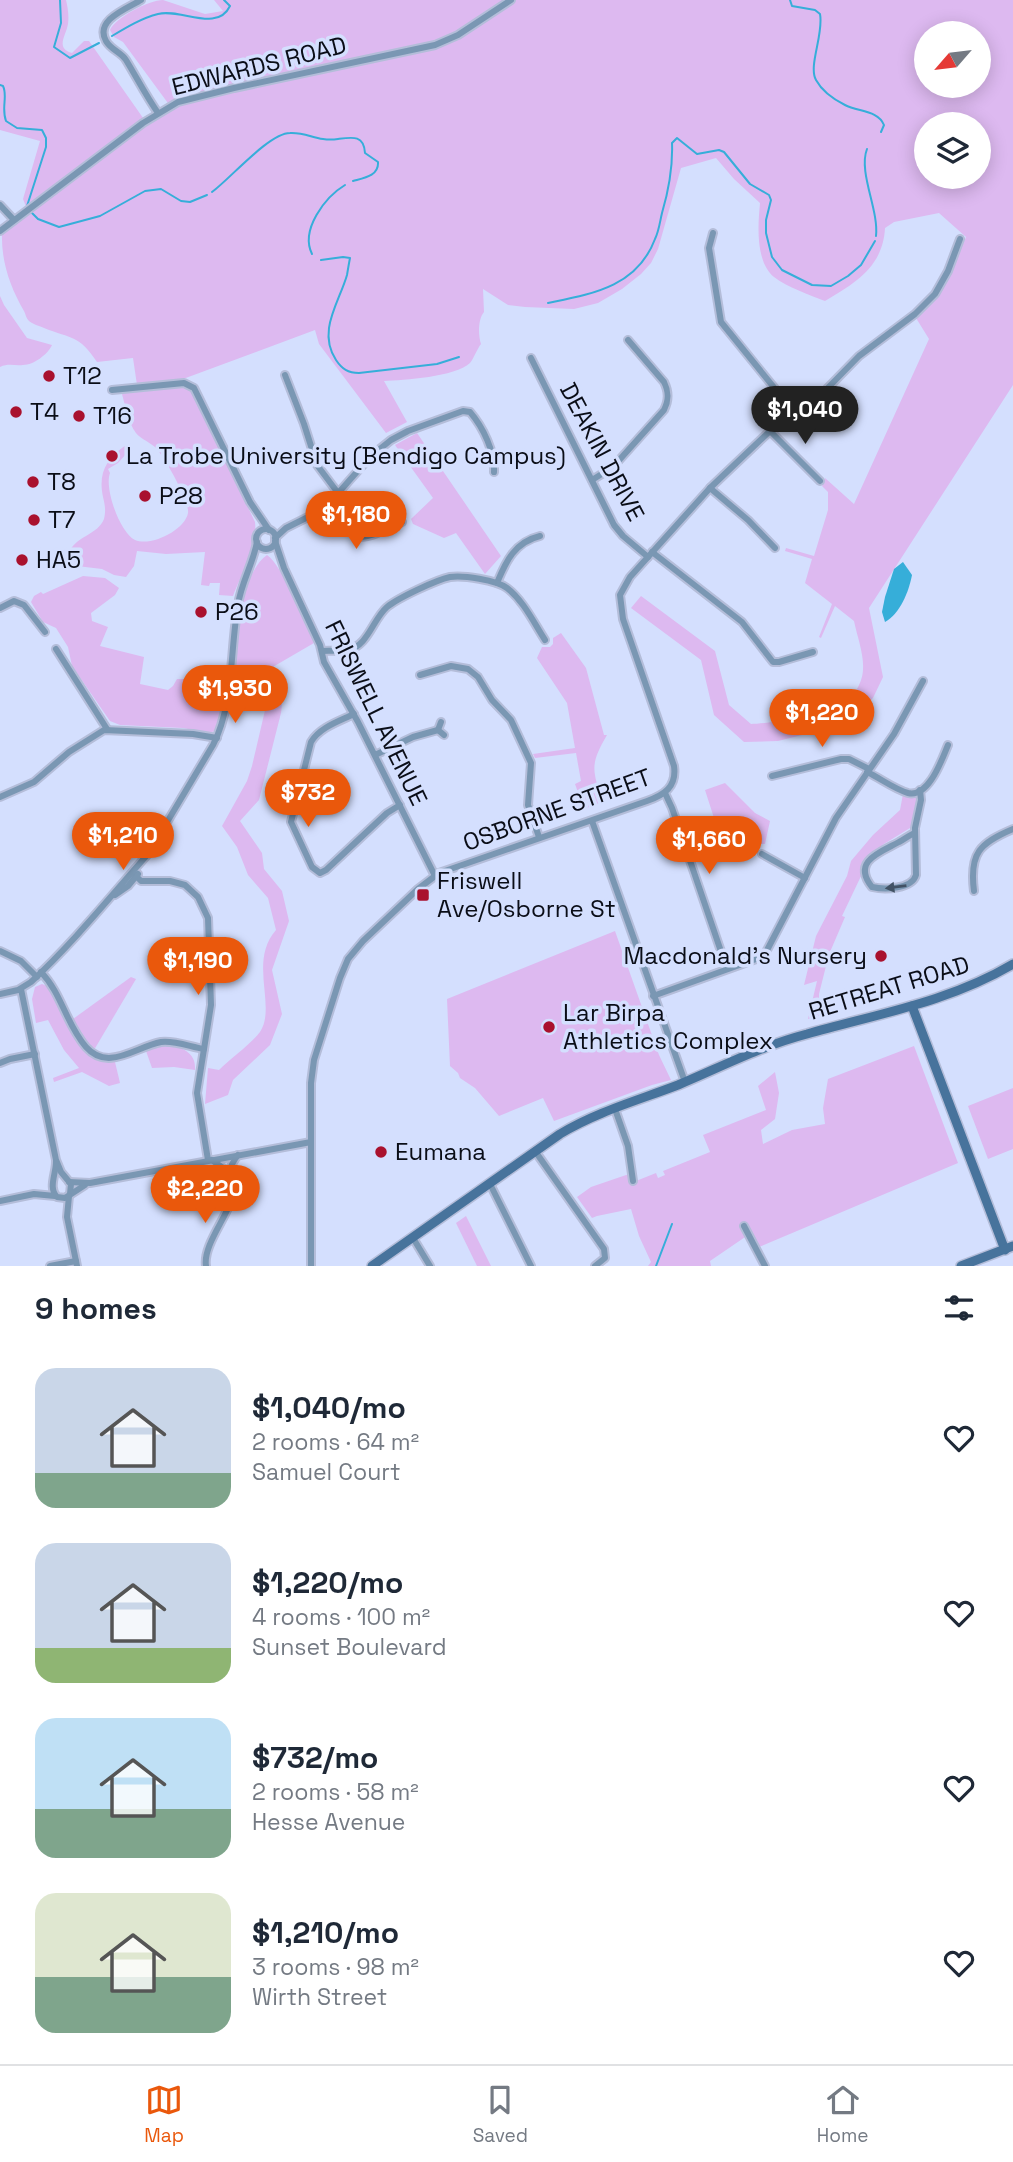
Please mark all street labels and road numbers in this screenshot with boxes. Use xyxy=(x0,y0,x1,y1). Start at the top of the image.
street label: EDWARDS ROAD xyxy=(168,29,349,102)
street label: DEAKIN DRIVE xyxy=(553,377,652,526)
street label: FRISWELL AVENUE xyxy=(318,615,435,810)
street label: OSBORNE STREET xyxy=(459,761,655,858)
street label: RETREAT ROAD xyxy=(805,948,973,1027)

